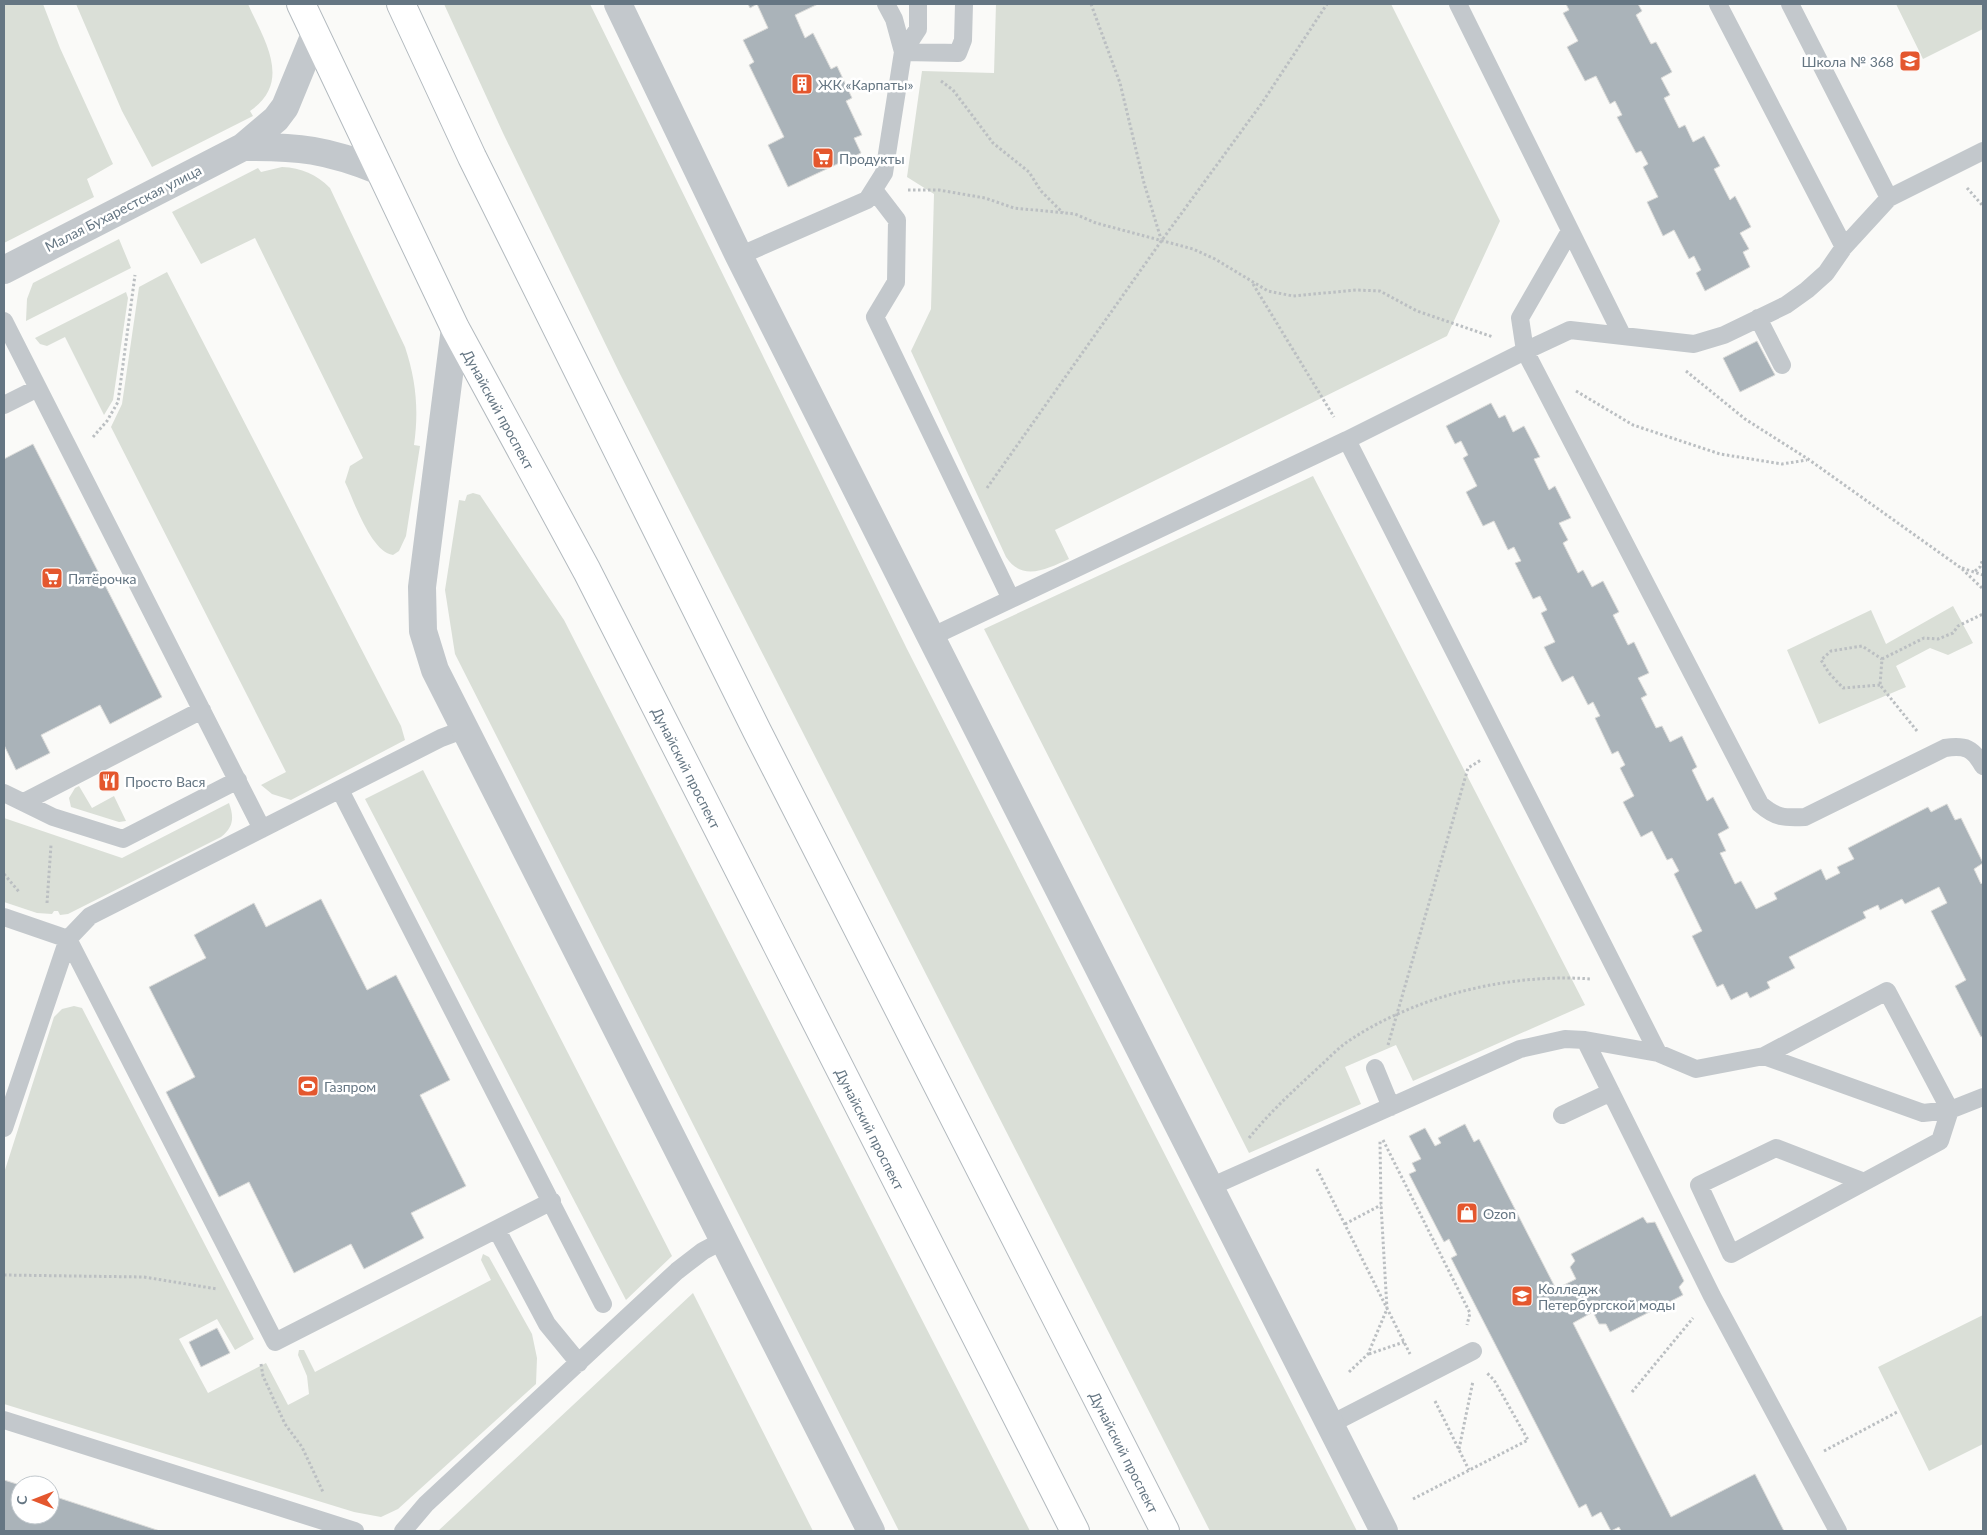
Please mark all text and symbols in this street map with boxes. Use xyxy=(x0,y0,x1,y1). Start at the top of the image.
school or university icon: Школа № 368 xyxy=(1898,49,1922,73)
place label: Школа № 368 xyxy=(1801,53,1894,70)
building icon: ЖК «Карпаты» xyxy=(790,72,814,96)
place label: ЖК «Карпаты» xyxy=(818,76,913,93)
supermarket icon: Продукты xyxy=(811,146,835,170)
place label: Продукты xyxy=(839,150,905,167)
street label: Малая Бухарестская улица xyxy=(42,161,204,255)
street label: Дунайский проспект xyxy=(460,346,539,472)
supermarket icon: Пятёрочка xyxy=(40,566,64,590)
place label: Пятёрочка xyxy=(68,570,136,587)
street label: Дунайский проспект xyxy=(649,704,725,831)
restaurant icon: Просто Вася xyxy=(97,769,121,793)
place label: Просто Вася xyxy=(125,773,205,790)
street label: Дунайский проспект xyxy=(833,1065,909,1192)
sports icon: Газпром xyxy=(296,1074,320,1098)
place label: Газпром xyxy=(324,1078,376,1095)
shop icon: Ozon xyxy=(1455,1201,1479,1225)
place label: Ozon xyxy=(1483,1205,1516,1222)
place label: Колледж Петербургской моды xyxy=(1538,1280,1675,1313)
school or university icon: Колледж Петербургской моды xyxy=(1510,1284,1534,1308)
street label: Дунайский проспект xyxy=(1087,1388,1163,1516)
north arrow xyxy=(10,1475,60,1525)
text: С xyxy=(13,1495,30,1505)

